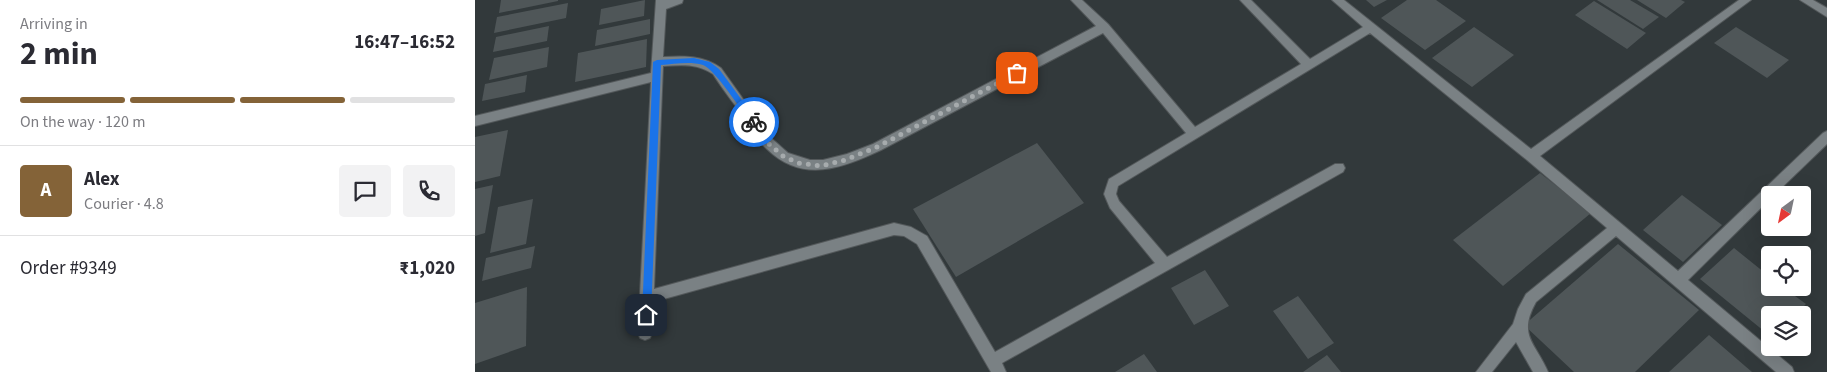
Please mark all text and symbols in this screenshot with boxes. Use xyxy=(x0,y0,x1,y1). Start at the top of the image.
text: Arriving in xyxy=(20,13,88,35)
text: 16:47–16:52 xyxy=(354,29,455,56)
text: 2 min xyxy=(20,31,98,77)
pin xyxy=(996,52,1038,94)
icon: bag xyxy=(1003,59,1031,87)
courier xyxy=(729,97,779,147)
icon: bike xyxy=(740,108,768,136)
text: On the way · 120 m xyxy=(20,111,145,133)
button: chat xyxy=(339,165,391,217)
button: phone xyxy=(403,165,455,217)
text: Alex xyxy=(84,166,120,193)
text: A xyxy=(41,177,51,204)
north arrow xyxy=(1761,186,1811,236)
map controls xyxy=(1761,186,1811,356)
text: Courier · 4.8 xyxy=(84,193,164,215)
button: locate xyxy=(1761,246,1811,296)
text: Order #9349 xyxy=(20,255,117,282)
text: ₹1,020 xyxy=(399,255,455,282)
pin xyxy=(625,294,667,336)
icon: home xyxy=(632,301,660,329)
button: layers xyxy=(1761,306,1811,356)

